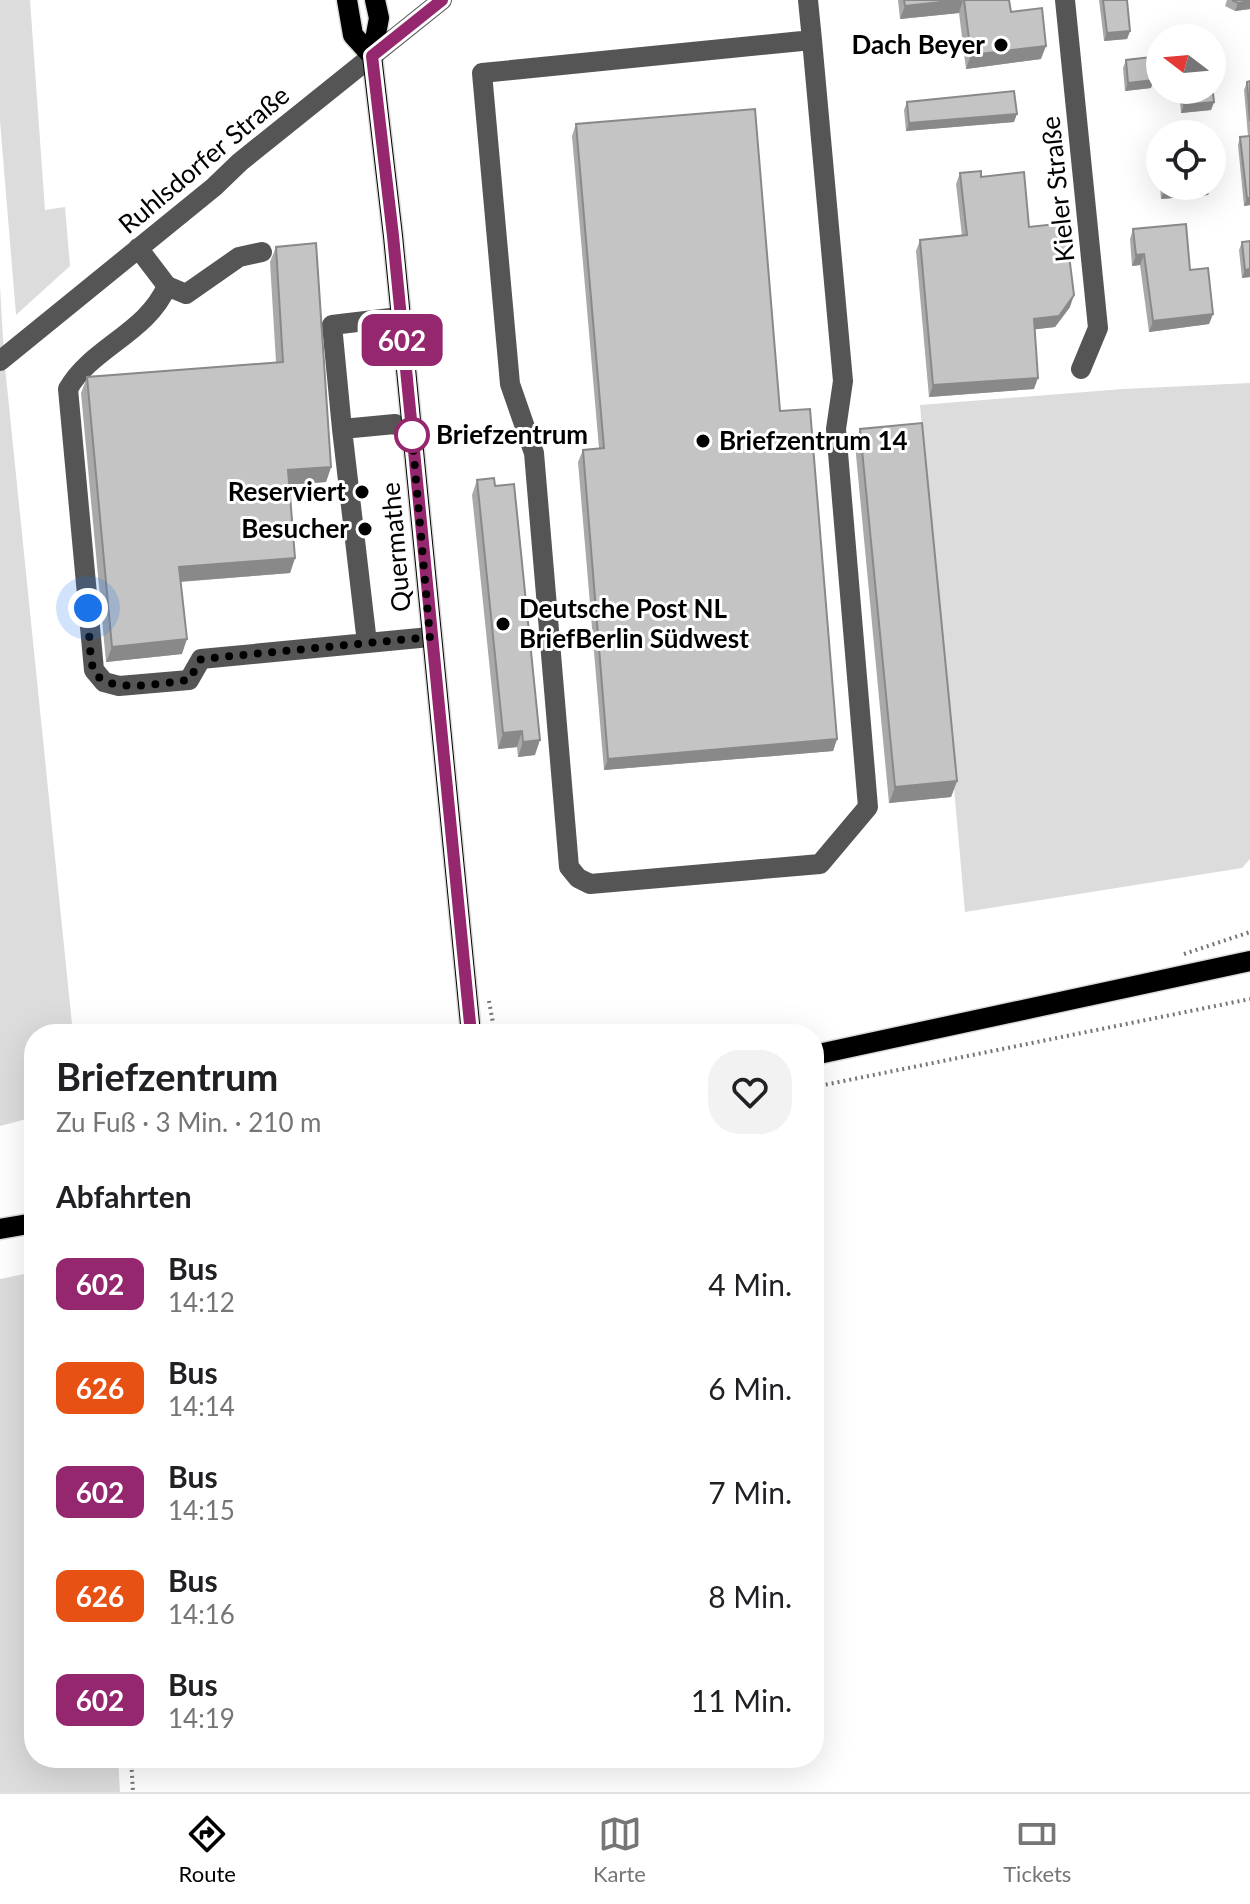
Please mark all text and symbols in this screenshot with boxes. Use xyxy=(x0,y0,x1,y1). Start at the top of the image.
north arrow xyxy=(1146,24,1226,104)
map controls xyxy=(1146,24,1226,200)
place label: Dach Beyer xyxy=(852,28,985,60)
marker: Dach Beyer xyxy=(992,36,1010,54)
street label: Ruhlsdorfer Straße xyxy=(112,79,295,240)
street label: Kieler Straße xyxy=(1033,115,1081,264)
button: locate xyxy=(1146,120,1226,200)
line badge: 602 xyxy=(356,314,448,366)
text: 602 xyxy=(378,323,426,357)
marker: Briefzentrum xyxy=(395,418,429,452)
place label: Briefzentrum xyxy=(436,418,588,450)
place label: Briefzentrum 14 xyxy=(719,424,908,456)
marker: Briefzentrum 14 xyxy=(694,432,712,450)
place label: Reserviert xyxy=(228,475,346,507)
street label: Quermathe xyxy=(373,481,417,613)
marker: Reserviert xyxy=(353,483,371,501)
place label: Besucher xyxy=(241,512,349,544)
marker: Besucher xyxy=(356,520,374,538)
your location xyxy=(68,588,108,628)
place label: Deutsche Post NL BriefBerlin Südwest xyxy=(519,592,749,654)
marker: Deutsche Post NL BriefBerlin Südwest xyxy=(494,615,512,633)
button: heart xyxy=(708,1050,792,1134)
text: Briefzentrum xyxy=(56,1053,278,1099)
text: Zu Fuß · 3 Min. · 210 m xyxy=(56,1106,322,1138)
text: Abfahrten xyxy=(56,1178,192,1214)
text: Bus xyxy=(168,1250,218,1286)
text: 4 Min. xyxy=(708,1266,792,1302)
text: 602 xyxy=(76,1267,124,1301)
text: 14:12 xyxy=(168,1286,235,1318)
text: Bus xyxy=(168,1354,218,1390)
text: 6 Min. xyxy=(708,1370,792,1406)
text: 626 xyxy=(76,1371,124,1405)
text: 14:14 xyxy=(168,1390,235,1422)
text: Bus xyxy=(168,1458,218,1494)
text: 7 Min. xyxy=(708,1474,792,1510)
text: 602 xyxy=(76,1475,124,1509)
text: 14:15 xyxy=(168,1494,235,1526)
text: Bus xyxy=(168,1562,218,1598)
text: 8 Min. xyxy=(708,1578,792,1614)
text: 626 xyxy=(76,1579,124,1613)
text: 14:16 xyxy=(168,1598,235,1630)
text: Bus xyxy=(168,1666,218,1702)
text: 11 Min. xyxy=(691,1682,792,1718)
text: 602 xyxy=(76,1683,124,1717)
text: 14:19 xyxy=(168,1702,235,1734)
tab: Route xyxy=(179,1812,236,1887)
tab: Karte xyxy=(593,1812,646,1887)
tab: Tickets xyxy=(1003,1812,1071,1887)

